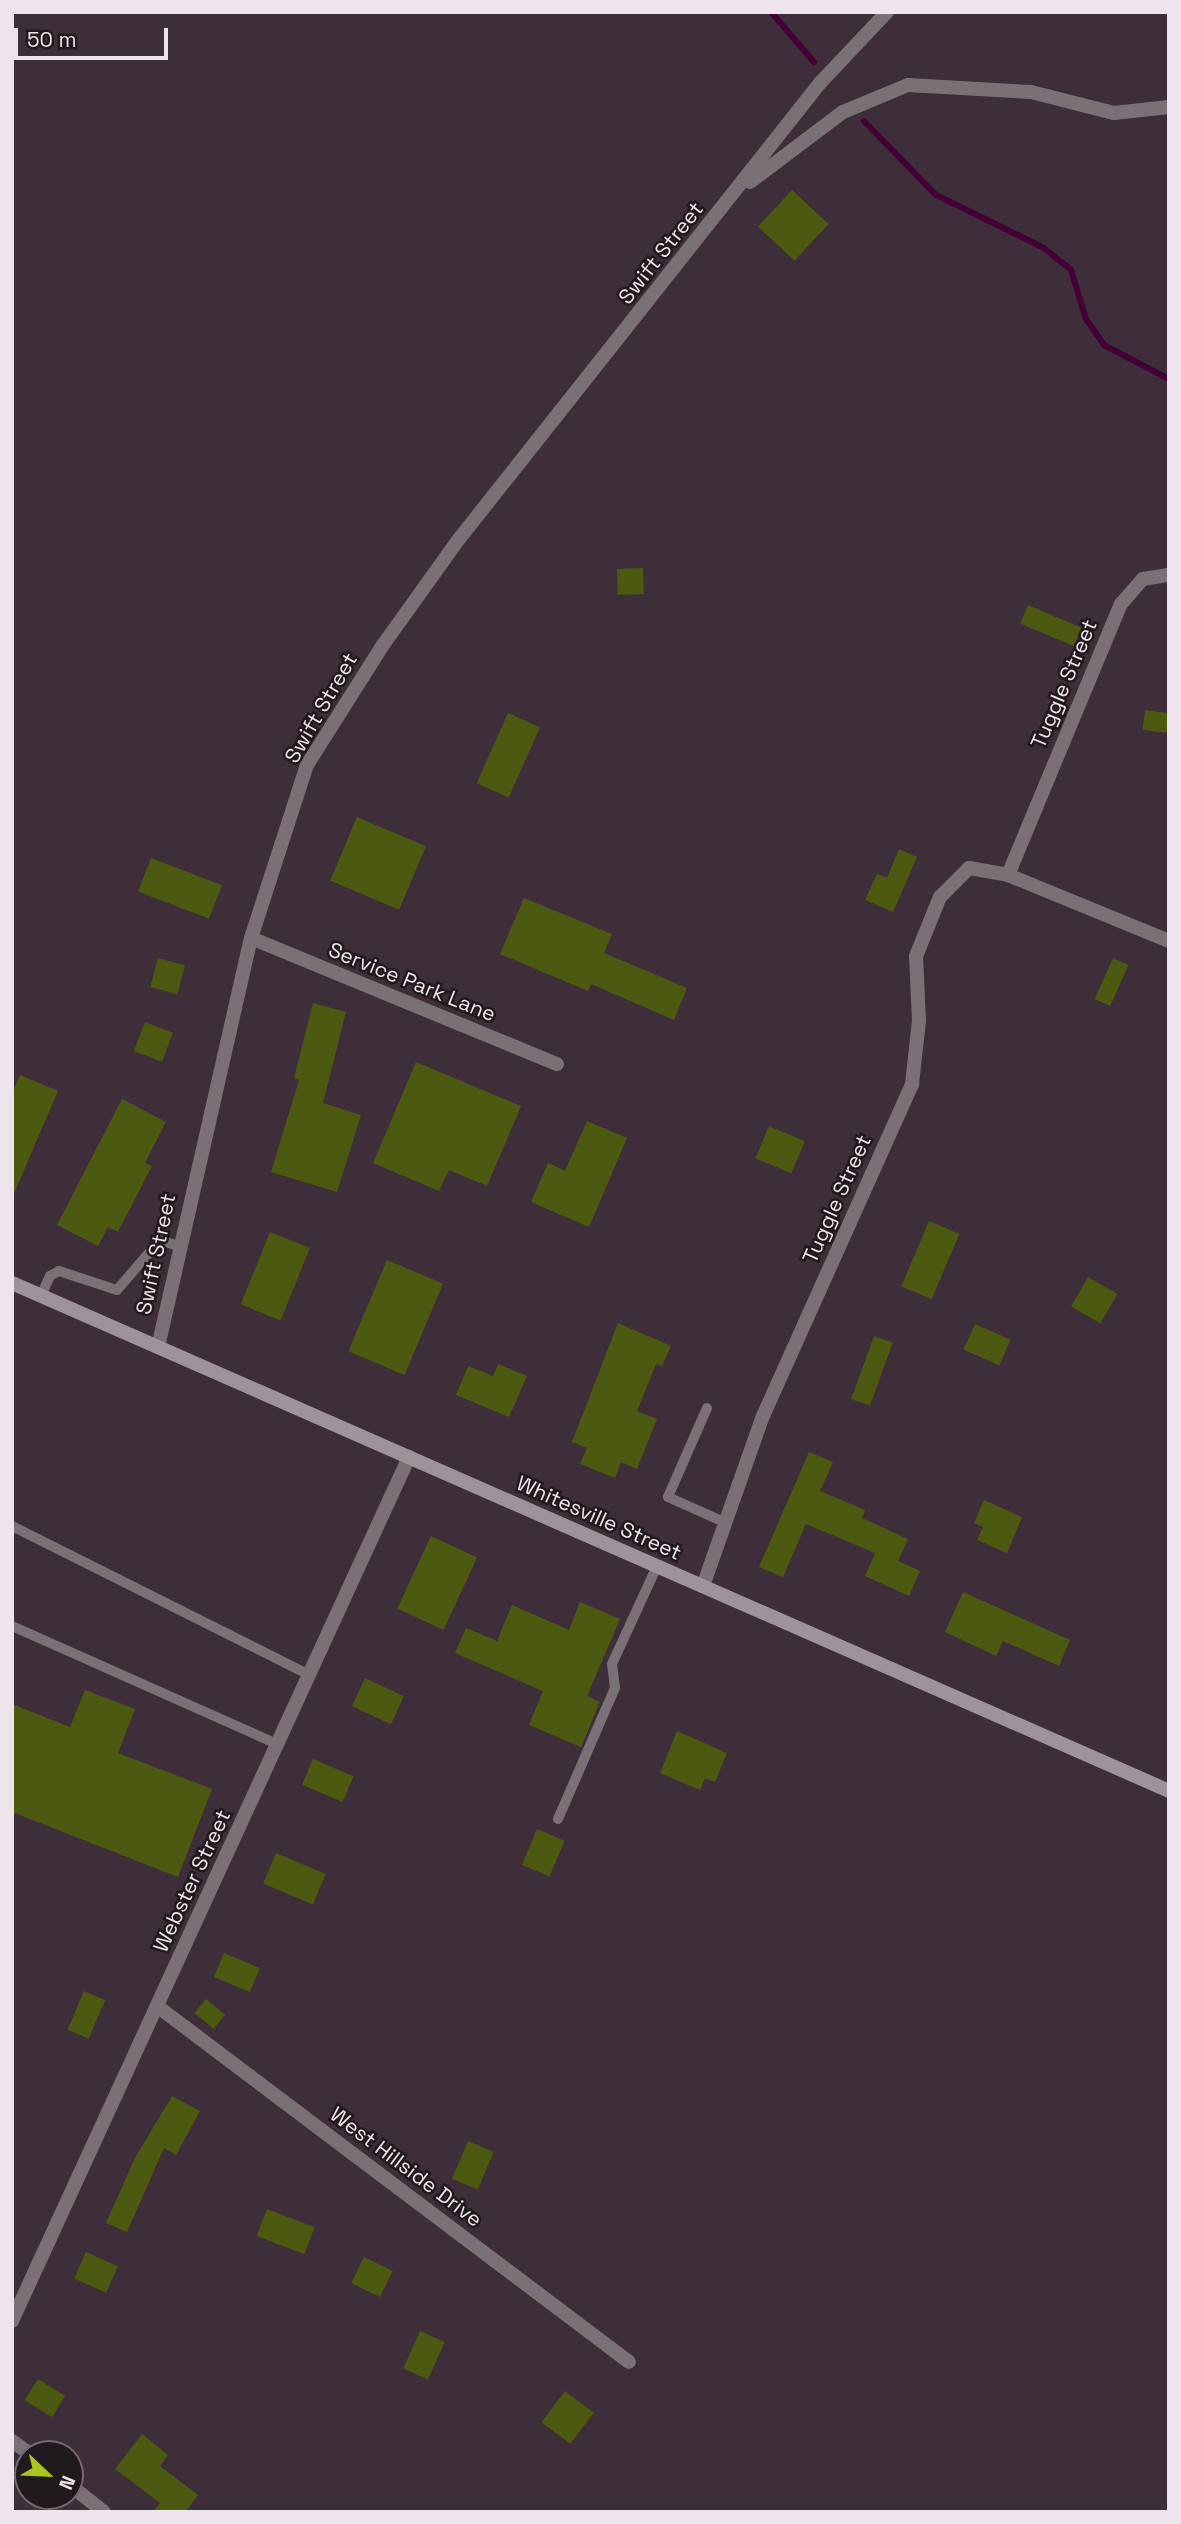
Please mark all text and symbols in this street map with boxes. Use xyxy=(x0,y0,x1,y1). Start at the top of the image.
scale bar xyxy=(18,14,172,58)
text: 50 m xyxy=(27,26,77,53)
street label: Swift Street xyxy=(613,197,709,309)
street label: Tuggle Street xyxy=(1025,616,1103,752)
street label: Swift Street xyxy=(279,648,363,768)
street label: Service Park Lane xyxy=(325,937,499,1027)
street label: Tuggle Street xyxy=(797,1131,877,1267)
street label: Swift Street xyxy=(131,1191,181,1317)
street label: Whitesville Street xyxy=(513,1470,685,1566)
street label: Webster Street xyxy=(148,1806,236,1956)
street label: West Hillside Drive xyxy=(325,2102,487,2232)
north arrow xyxy=(14,2440,84,2510)
text: N xyxy=(53,2472,81,2493)

